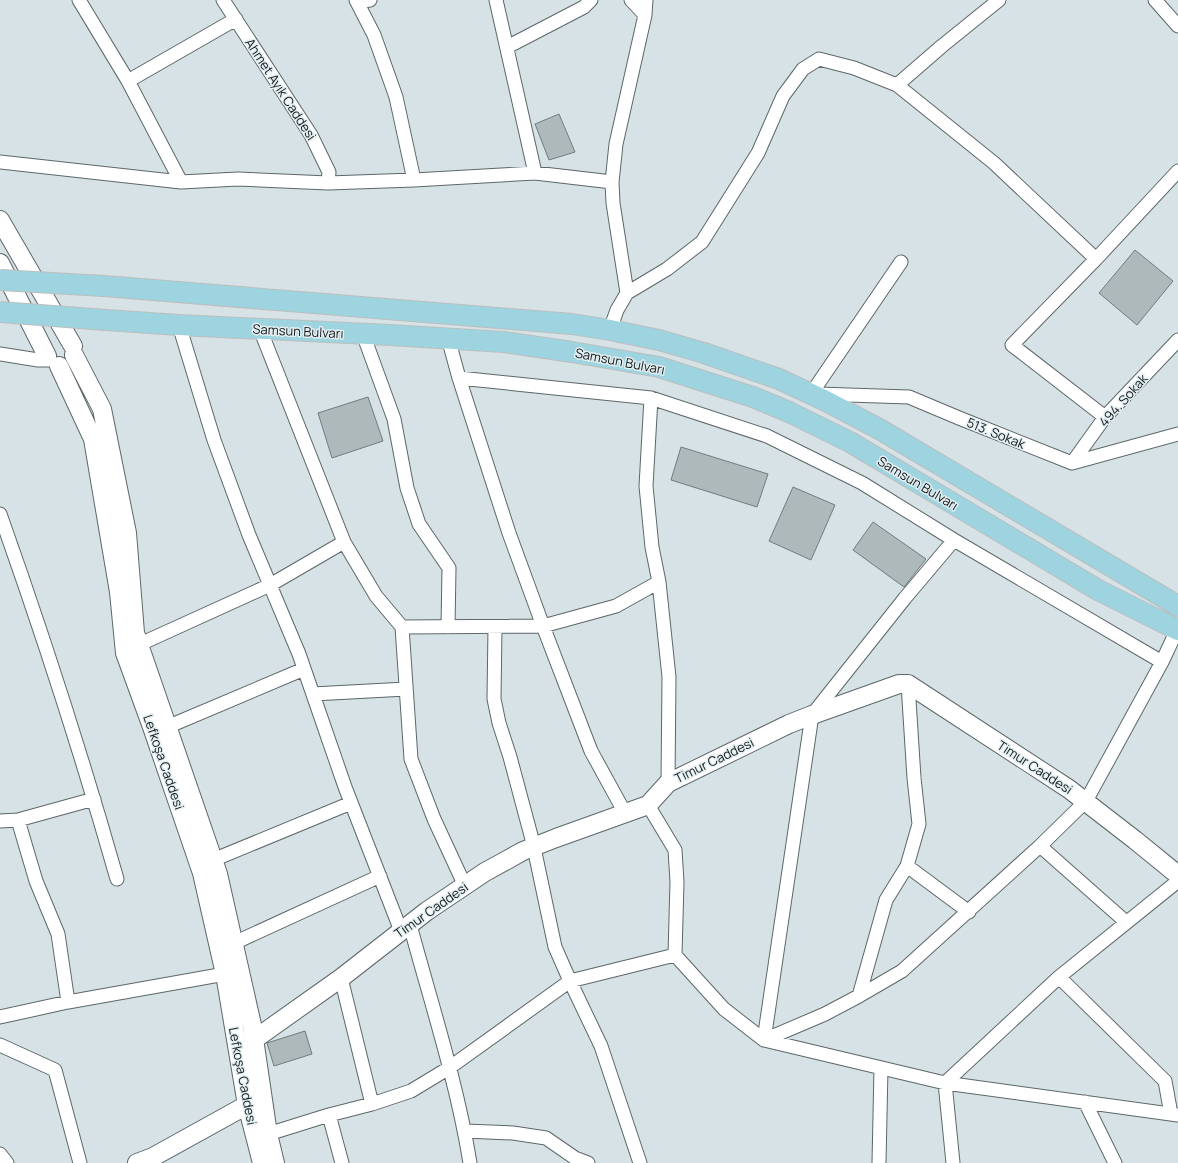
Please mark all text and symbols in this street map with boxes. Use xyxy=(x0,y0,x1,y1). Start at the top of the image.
street label: Ahmet Ayık Caddesi xyxy=(241,35,321,143)
street label: Samsun Bulvarı xyxy=(252,320,344,342)
street label: Samsun Bulvarı xyxy=(574,343,666,379)
street label: 494. Sokak xyxy=(1095,370,1152,430)
street label: 513. Sokak xyxy=(964,413,1028,453)
street label: Samsun Bulvarı xyxy=(874,452,962,514)
street label: Lefkoşa Caddesi xyxy=(139,712,189,812)
street label: Timur Caddesi xyxy=(671,733,757,787)
street label: Timur Caddesi xyxy=(994,736,1076,798)
street label: Timur Caddesi xyxy=(391,878,471,942)
street label: Lefkoşa Caddesi xyxy=(225,1026,261,1126)

